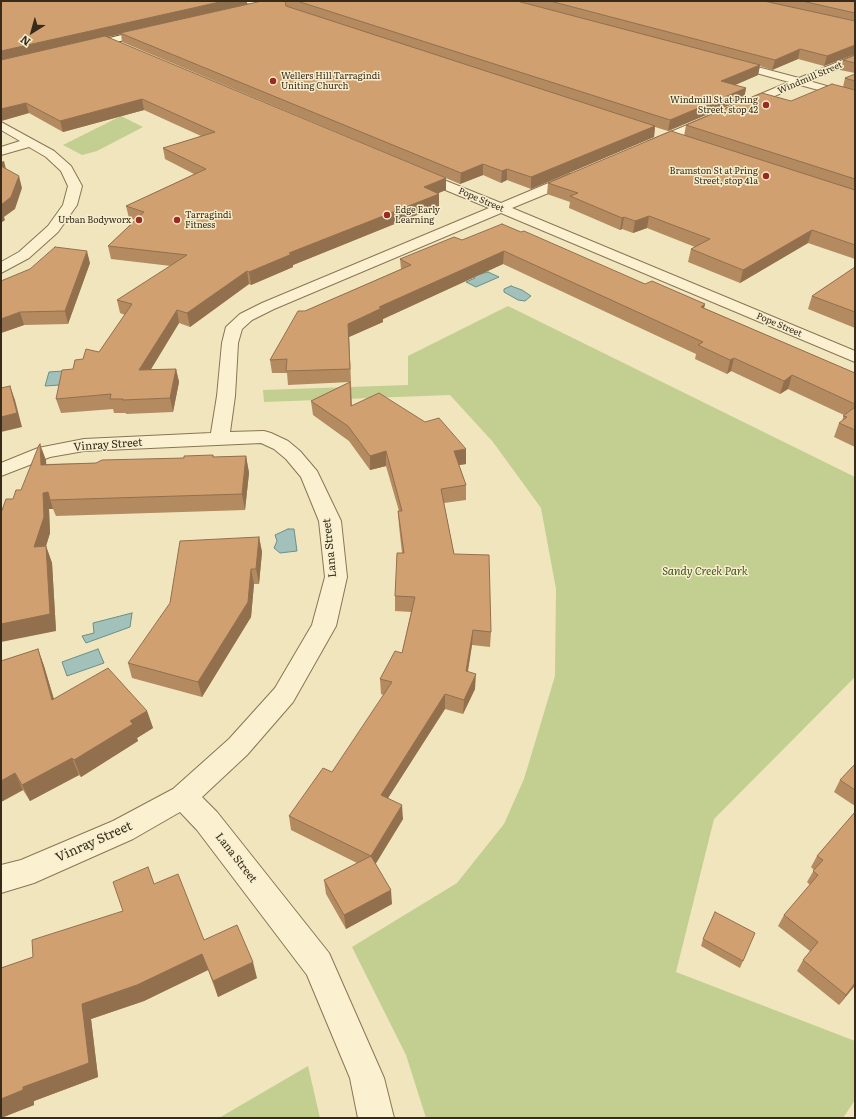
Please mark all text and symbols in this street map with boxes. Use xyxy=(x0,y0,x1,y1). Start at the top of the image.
north arrow xyxy=(12,12,52,52)
text: N xyxy=(16,32,33,51)
street label: Windmill Street xyxy=(776,59,844,97)
place label: Wellers Hill Tarragindi Uniting Church xyxy=(281,71,380,92)
marker: Wellers Hill Tarragindi Uniting Church xyxy=(268,76,278,86)
place label: Windmill St at Pring Street, stop 42 xyxy=(670,95,758,116)
marker: Windmill St at Pring Street, stop 42 xyxy=(761,100,771,110)
place label: Bramston St at Pring Street, stop 41a xyxy=(669,166,758,187)
marker: Bramston St at Pring Street, stop 41a xyxy=(761,171,771,181)
street label: Pope Street xyxy=(457,186,505,214)
place label: Edge Early Learning xyxy=(395,205,440,226)
place label: Tarragindi Fitness xyxy=(185,210,232,231)
marker: Edge Early Learning xyxy=(382,210,392,220)
place label: Urban Bodyworx xyxy=(58,215,131,225)
marker: Urban Bodyworx xyxy=(134,215,144,225)
marker: Tarragindi Fitness xyxy=(172,215,182,225)
street label: Pope Street xyxy=(755,311,803,339)
street label: Vinray Street xyxy=(73,436,143,454)
street label: Lana Street xyxy=(320,518,340,578)
park label: Sandy Creek Park xyxy=(662,565,748,579)
street label: Vinray Street xyxy=(53,818,135,866)
street label: Lana Street xyxy=(212,830,260,886)

